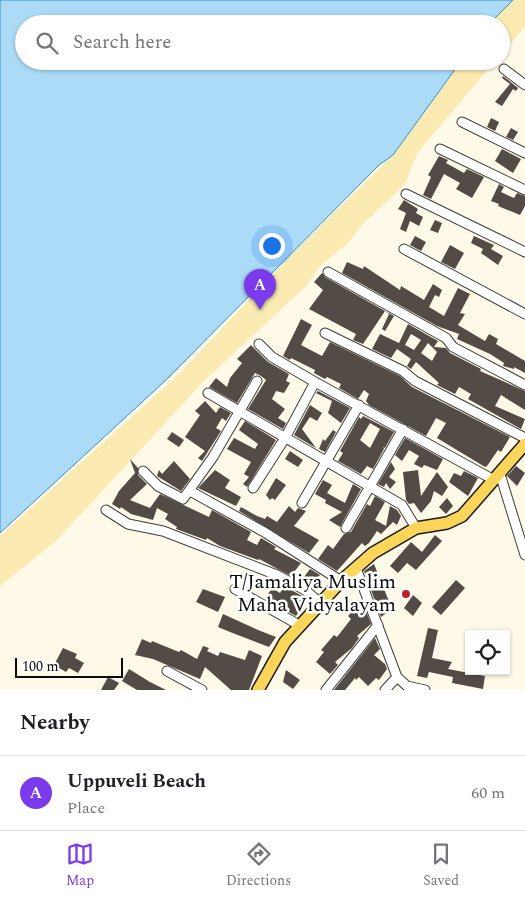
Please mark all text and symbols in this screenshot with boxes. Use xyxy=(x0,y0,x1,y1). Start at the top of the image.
search box xyxy=(15,15,510,70)
text: Search here xyxy=(73,28,172,57)
icon: search xyxy=(33,29,61,57)
your location xyxy=(259,233,285,259)
pin: A xyxy=(244,269,276,310)
place label: T/Jamaliya Muslim Maha Vidyalayam xyxy=(229,567,396,620)
marker: T/Jamaliya Muslim Maha Vidyalayam xyxy=(400,588,412,600)
map controls xyxy=(465,630,510,675)
button: locate xyxy=(465,630,510,675)
scale bar xyxy=(15,655,122,678)
text: 100 m xyxy=(22,656,59,677)
text: Nearby xyxy=(20,707,90,739)
text: Uppuveli Beach xyxy=(67,767,206,796)
text: A xyxy=(30,781,42,805)
text: 60 m xyxy=(471,781,505,805)
text: Place xyxy=(67,796,105,820)
tab: Map xyxy=(66,840,94,891)
tab: Directions xyxy=(226,840,291,891)
tab: Saved xyxy=(423,840,459,891)

